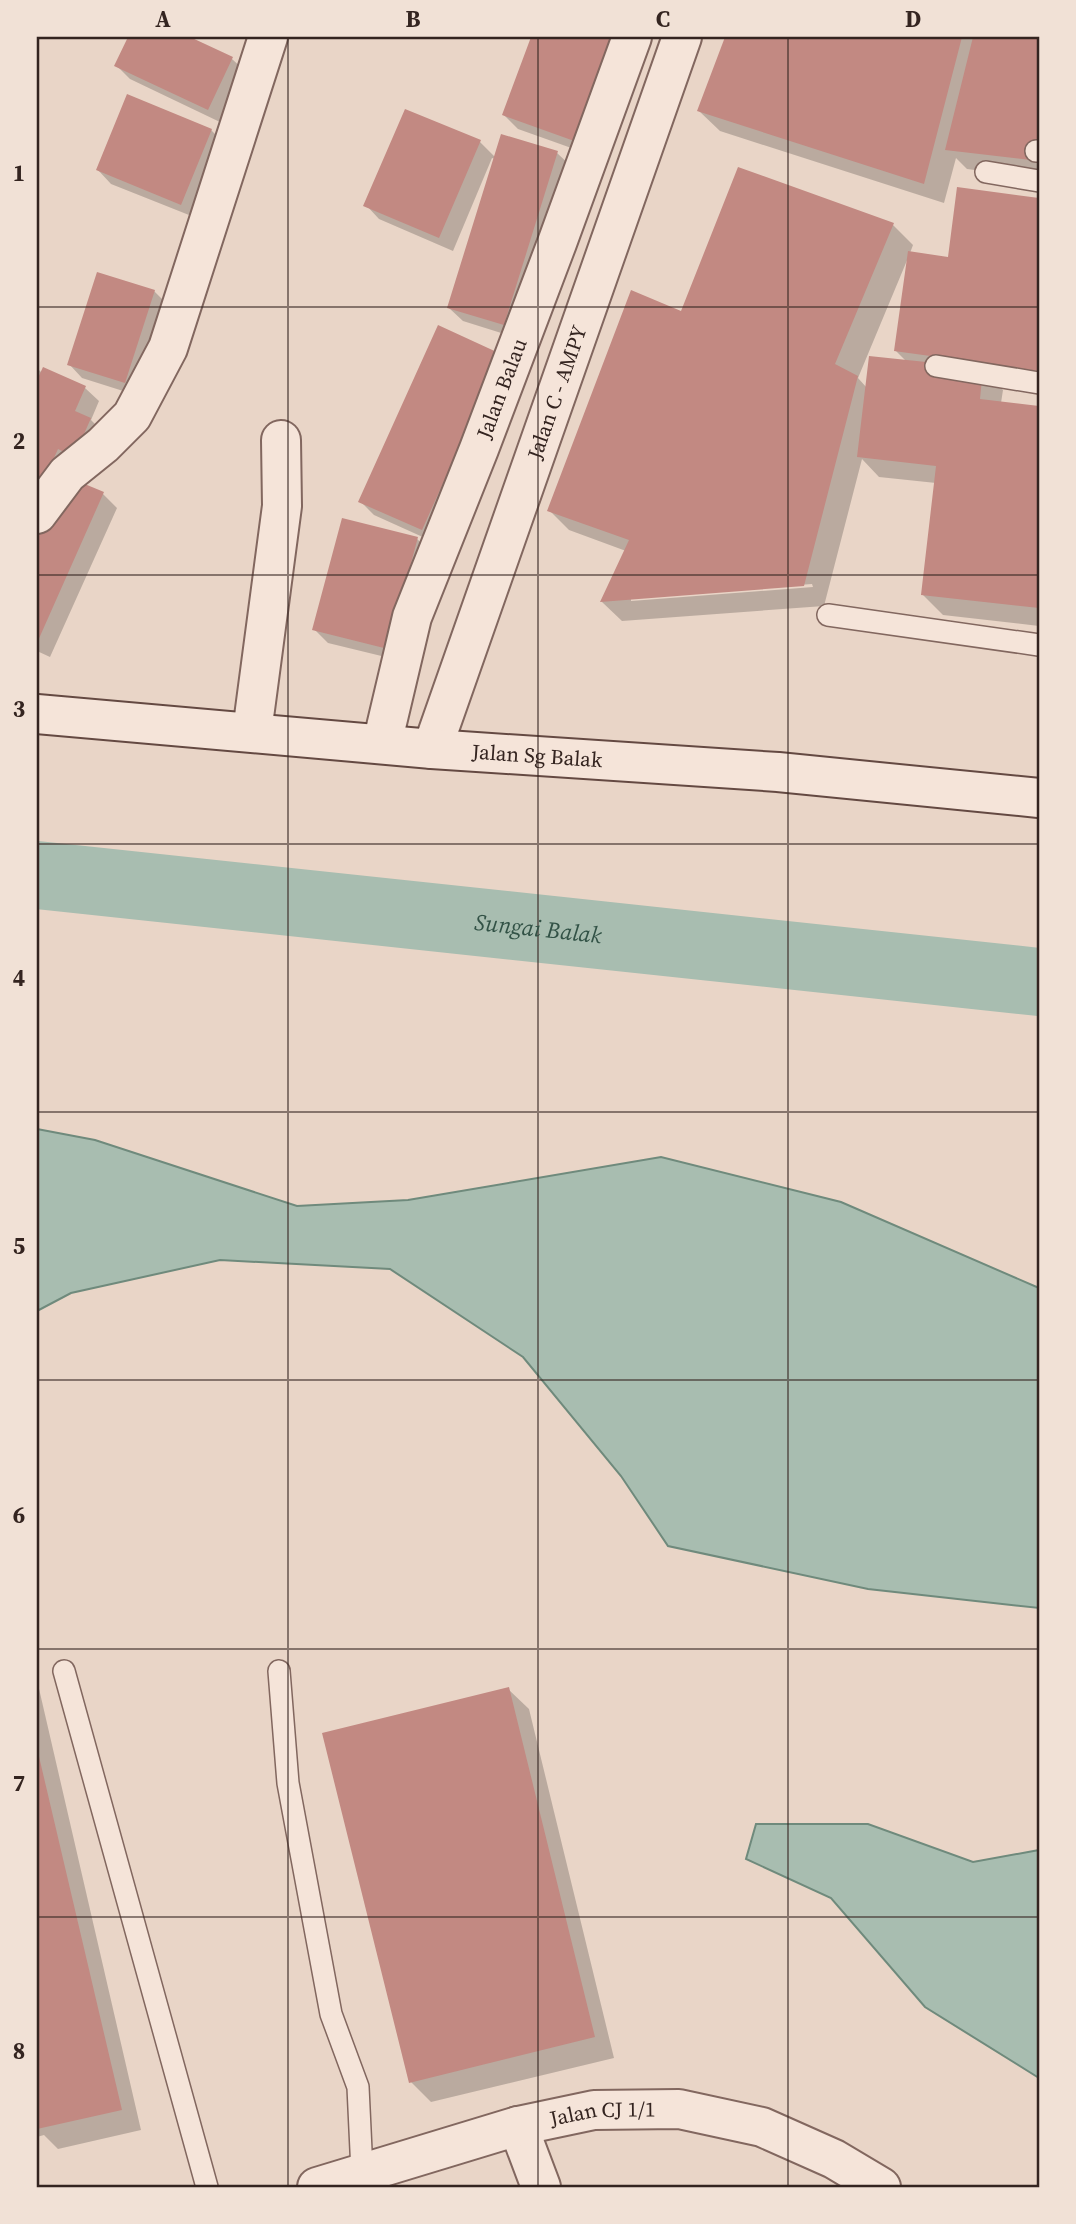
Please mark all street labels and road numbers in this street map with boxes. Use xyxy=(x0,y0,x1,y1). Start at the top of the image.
street label: Jalan C - AMPY xyxy=(520,321,594,464)
street label: Jalan Balau xyxy=(469,334,534,444)
street label: Jalan Sg Balak xyxy=(470,737,604,774)
street label: Jalan CJ 1/1 xyxy=(546,2094,656,2133)

